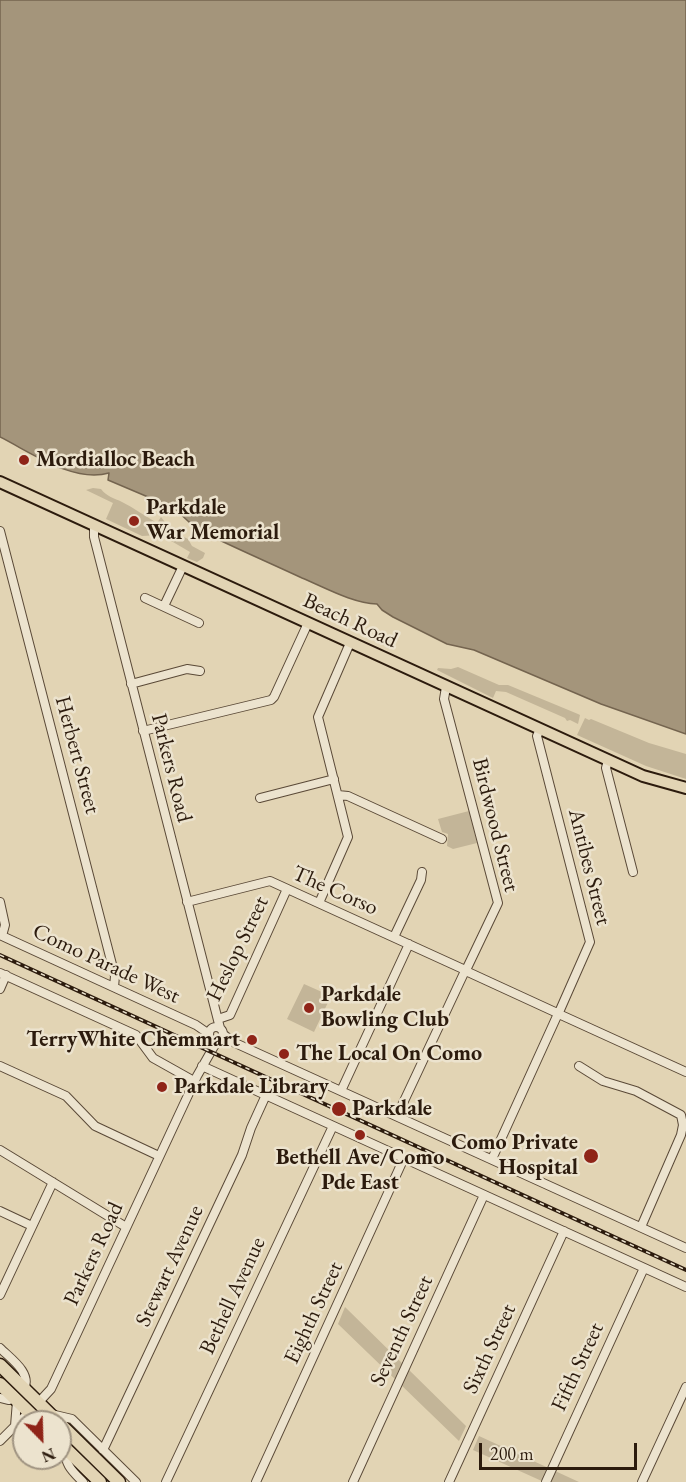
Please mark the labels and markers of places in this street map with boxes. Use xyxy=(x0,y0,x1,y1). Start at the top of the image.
place label: Mordialloc Beach xyxy=(36,447,195,473)
marker: Mordialloc Beach xyxy=(17,453,31,467)
place label: Parkdale War Memorial xyxy=(146,495,279,546)
marker: Parkdale War Memorial xyxy=(127,514,141,528)
place label: Parkdale Bowling Club xyxy=(321,982,449,1034)
marker: Parkdale Bowling Club xyxy=(302,1001,316,1015)
place label: TerryWhite Chemmart xyxy=(26,1027,240,1053)
marker: TerryWhite Chemmart xyxy=(245,1033,259,1047)
place label: The Local On Como xyxy=(296,1041,482,1067)
marker: The Local On Como xyxy=(277,1047,291,1061)
place label: Parkdale Library xyxy=(174,1074,329,1100)
marker: Parkdale Library xyxy=(155,1080,169,1094)
place label: Parkdale xyxy=(352,1096,432,1122)
marker: Parkdale xyxy=(330,1100,348,1118)
marker: Bethell Ave/Como Pde East xyxy=(353,1128,367,1142)
place label: Como Private Hospital xyxy=(451,1130,578,1182)
place label: Bethell Ave/Como Pde East xyxy=(276,1145,444,1196)
marker: Como Private Hospital xyxy=(582,1147,600,1165)

